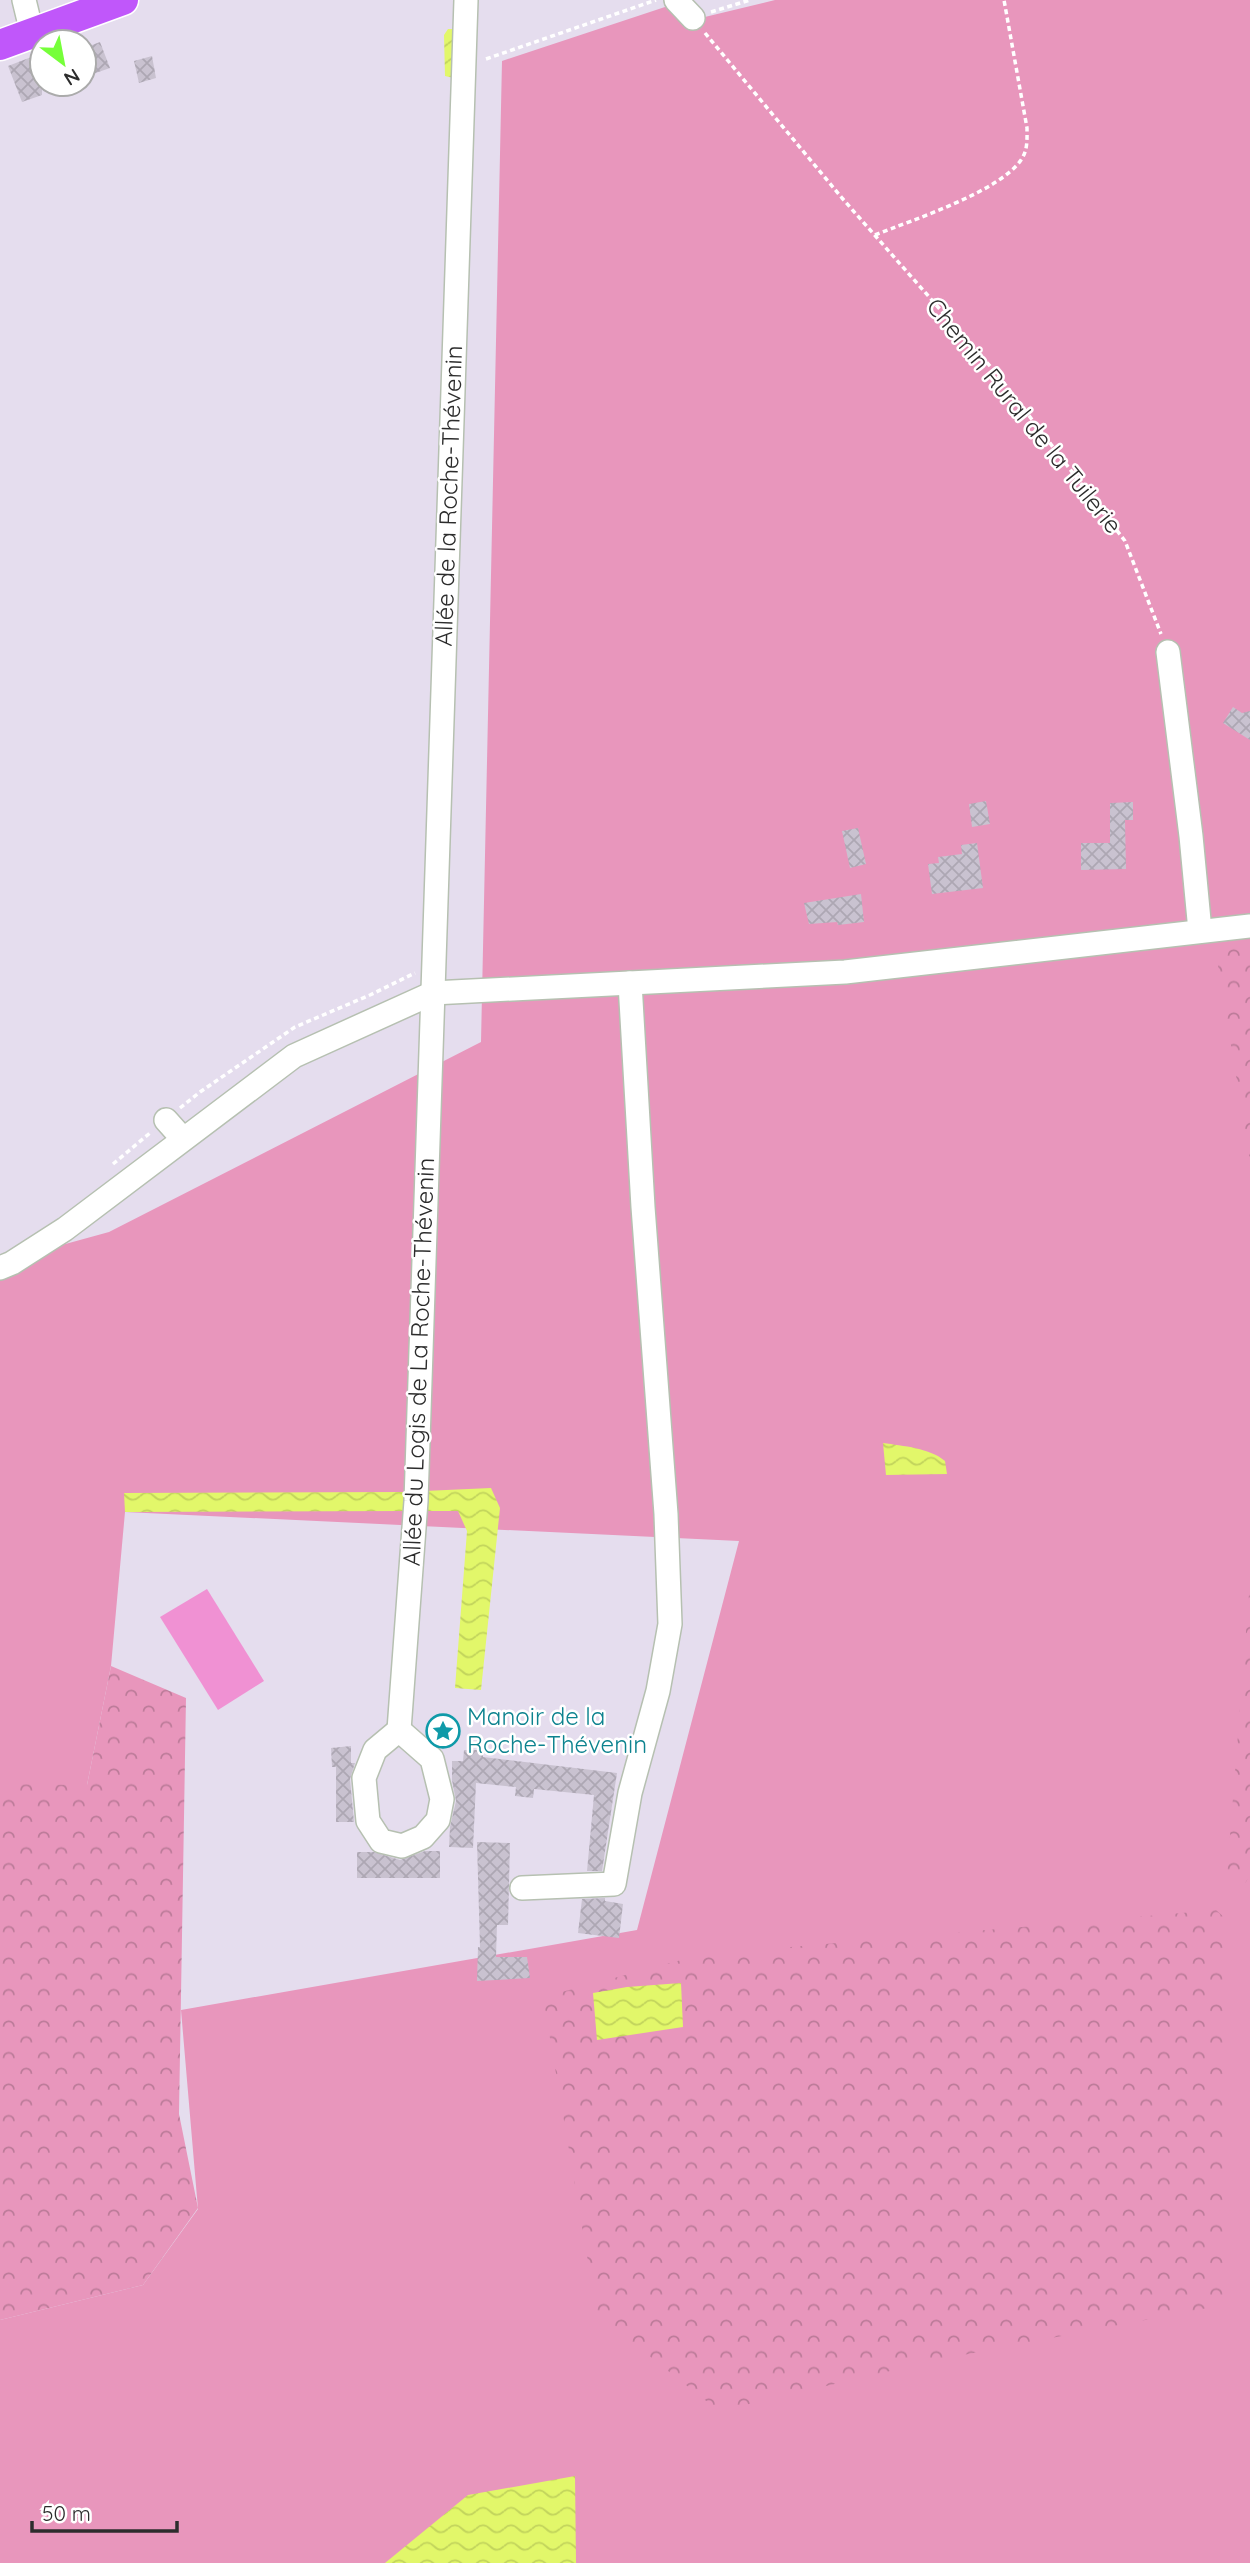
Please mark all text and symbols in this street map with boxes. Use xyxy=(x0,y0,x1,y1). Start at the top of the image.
north arrow xyxy=(28,28,98,98)
text: N xyxy=(60,64,84,91)
street label: Chemin Rural de la Tuilerie xyxy=(921,292,1129,539)
street label: Allée de la Roche-Thévenin xyxy=(428,345,468,647)
street label: Allée du Logis de La Roche-Thévenin xyxy=(396,1157,440,1567)
place label: Manoir de la Roche-Thévenin xyxy=(467,1701,647,1759)
place icon: Manoir de la Roche-Thévenin xyxy=(424,1712,462,1750)
scale bar xyxy=(32,2490,177,2534)
text: 50 m xyxy=(42,2500,91,2526)

